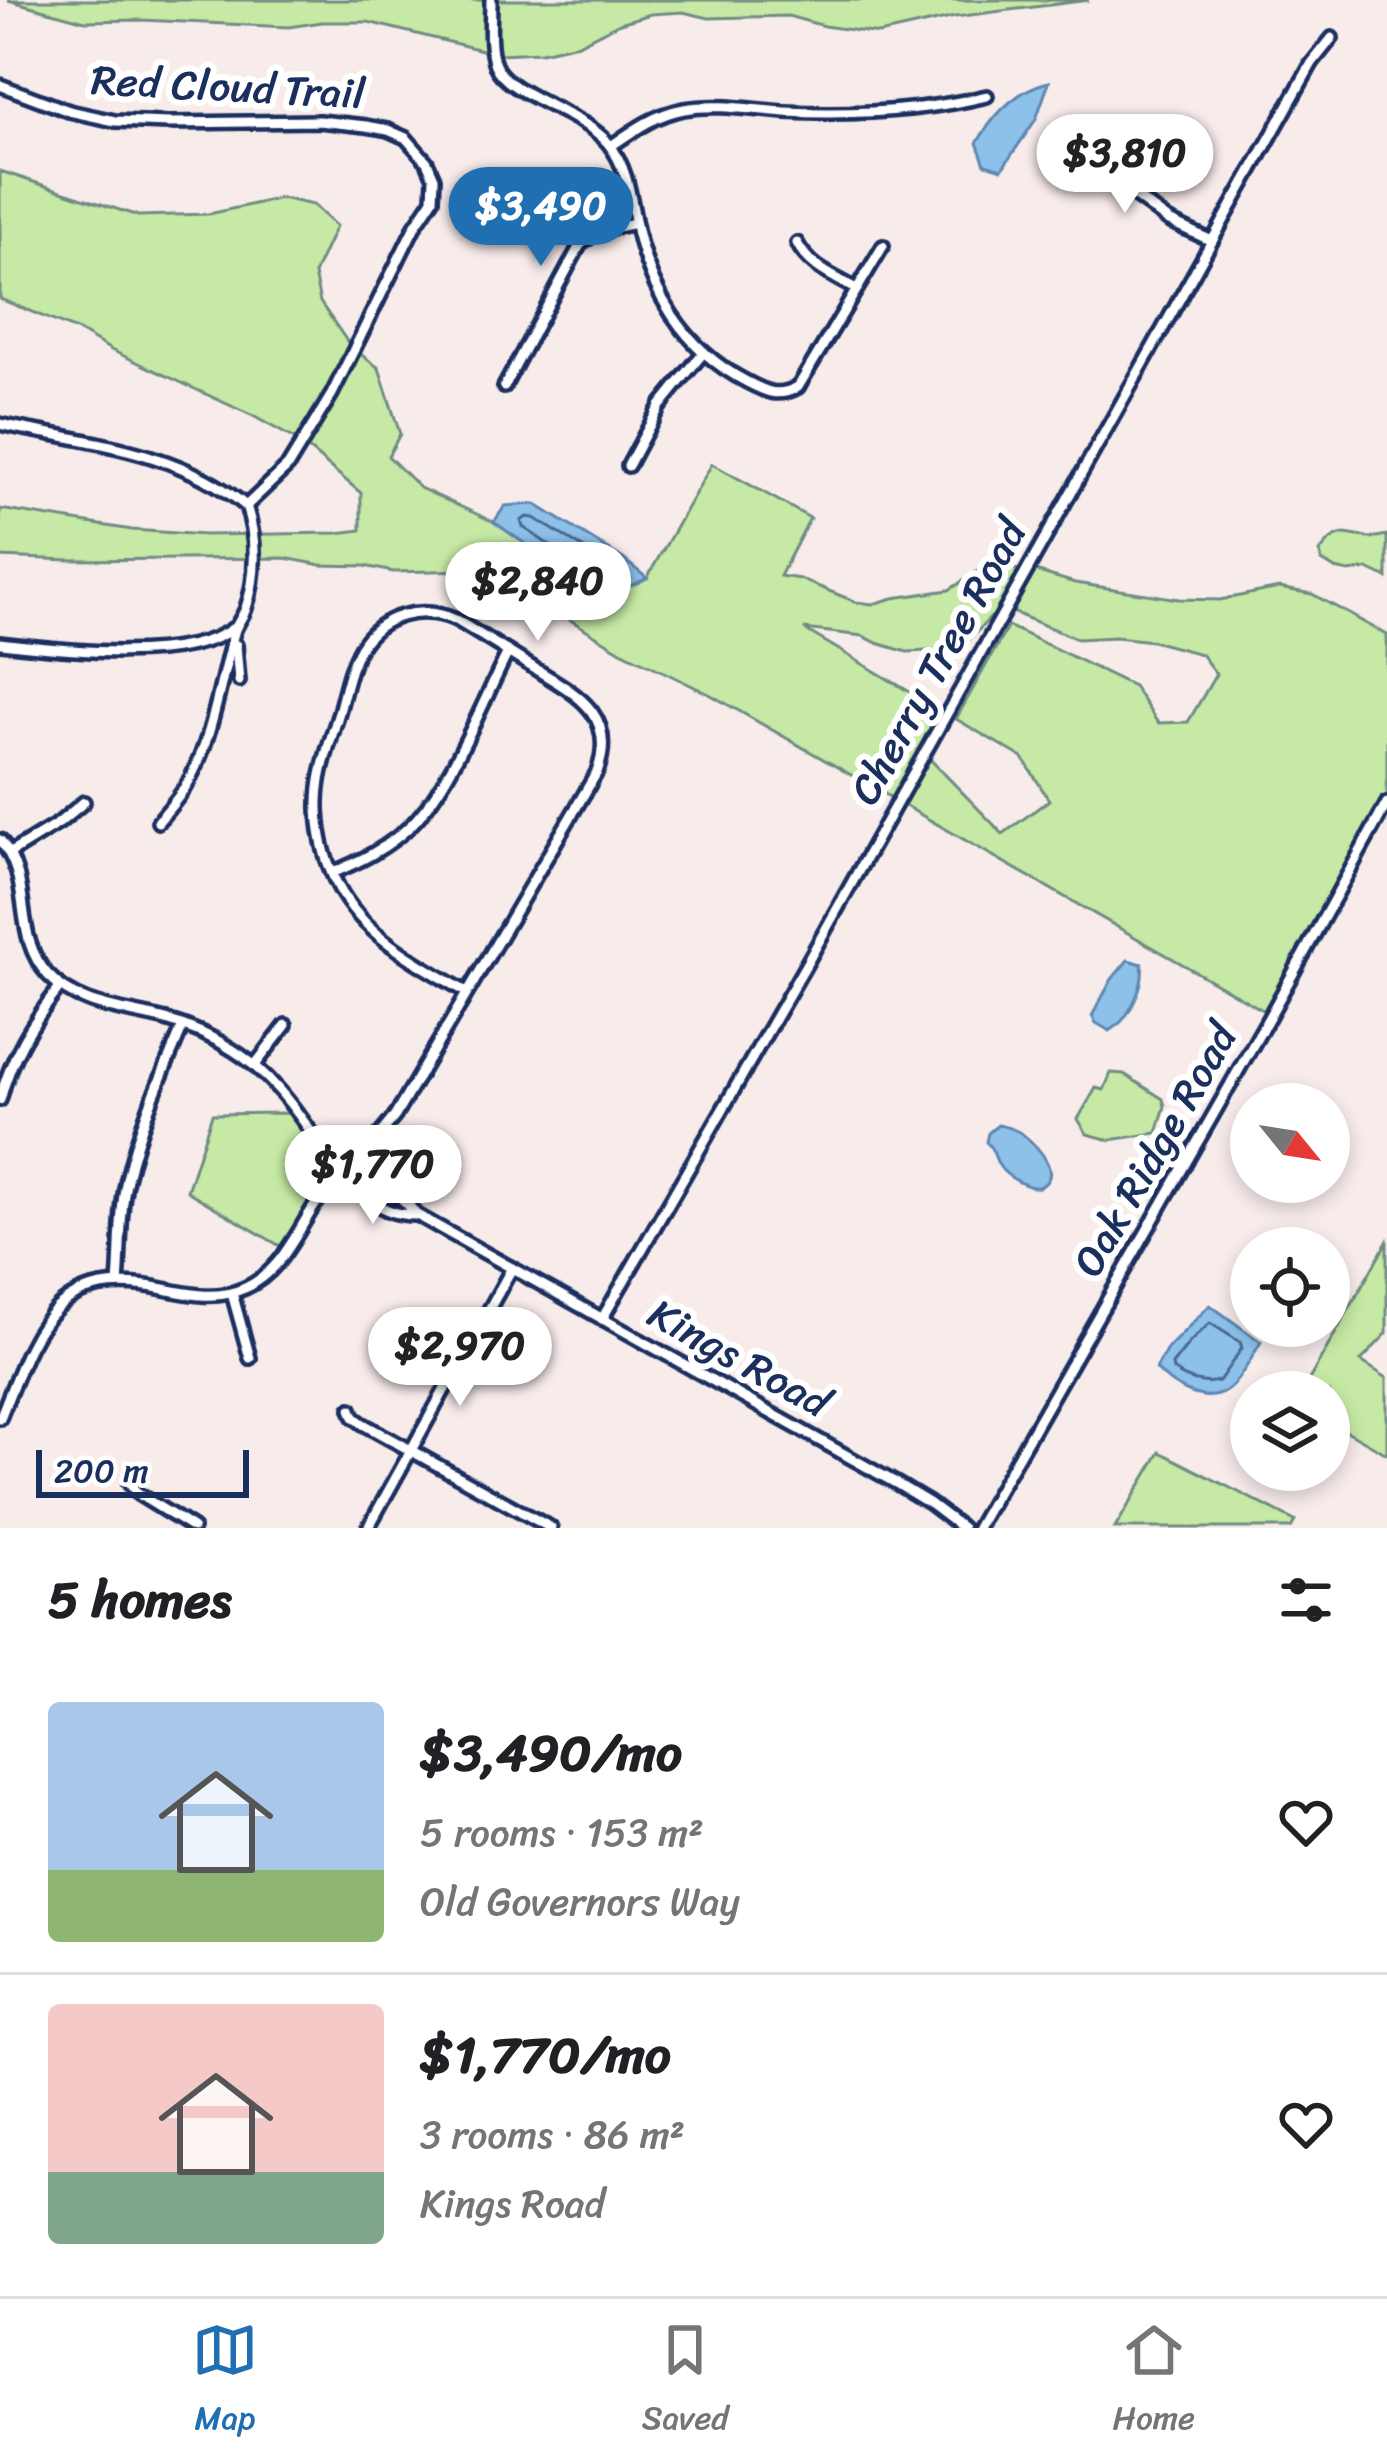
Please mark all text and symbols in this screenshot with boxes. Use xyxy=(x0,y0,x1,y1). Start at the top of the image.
street label: Red Cloud Trail xyxy=(89,43,368,131)
pin: $3,810 xyxy=(1027,114,1223,216)
text: $3,810 xyxy=(1063,118,1187,187)
pin: $3,490 xyxy=(443,167,639,269)
text: $3,490 xyxy=(475,171,607,240)
street label: Cherry Tree Road xyxy=(829,503,1049,819)
pin: $2,840 xyxy=(440,542,636,644)
text: $2,840 xyxy=(472,546,604,615)
street label: Oak Ridge Road xyxy=(1052,1006,1259,1291)
north arrow xyxy=(1230,1083,1350,1203)
map controls xyxy=(1230,1083,1350,1491)
pin: $1,770 xyxy=(275,1125,471,1227)
text: $1,770 xyxy=(312,1129,434,1198)
button: locate xyxy=(1230,1227,1350,1347)
street label: Kings Road xyxy=(634,1277,847,1440)
pin: $2,970 xyxy=(362,1307,558,1409)
text: $2,970 xyxy=(395,1311,525,1380)
button: layers xyxy=(1230,1371,1350,1491)
text: 200 m xyxy=(54,1442,149,1500)
scale bar xyxy=(36,1444,249,1497)
text: 5 homes xyxy=(48,1555,231,1645)
icon: filters xyxy=(1273,1567,1339,1633)
text: $3,490/mo xyxy=(420,1708,682,1798)
icon: home xyxy=(144,1750,288,1894)
icon: heart xyxy=(1273,1789,1339,1855)
text: 5 rooms · 153 m² xyxy=(420,1798,704,1867)
text: Old Governors Way xyxy=(420,1867,740,1936)
text: $1,770/mo xyxy=(420,2010,671,2100)
icon: home xyxy=(144,2052,288,2196)
icon: heart xyxy=(1273,2091,1339,2157)
text: 3 rooms · 86 m² xyxy=(420,2100,685,2169)
text: Kings Road xyxy=(420,2169,605,2238)
tab: Map xyxy=(192,2317,258,2447)
tab: Saved xyxy=(642,2317,729,2447)
tab: Home xyxy=(1113,2317,1195,2447)

